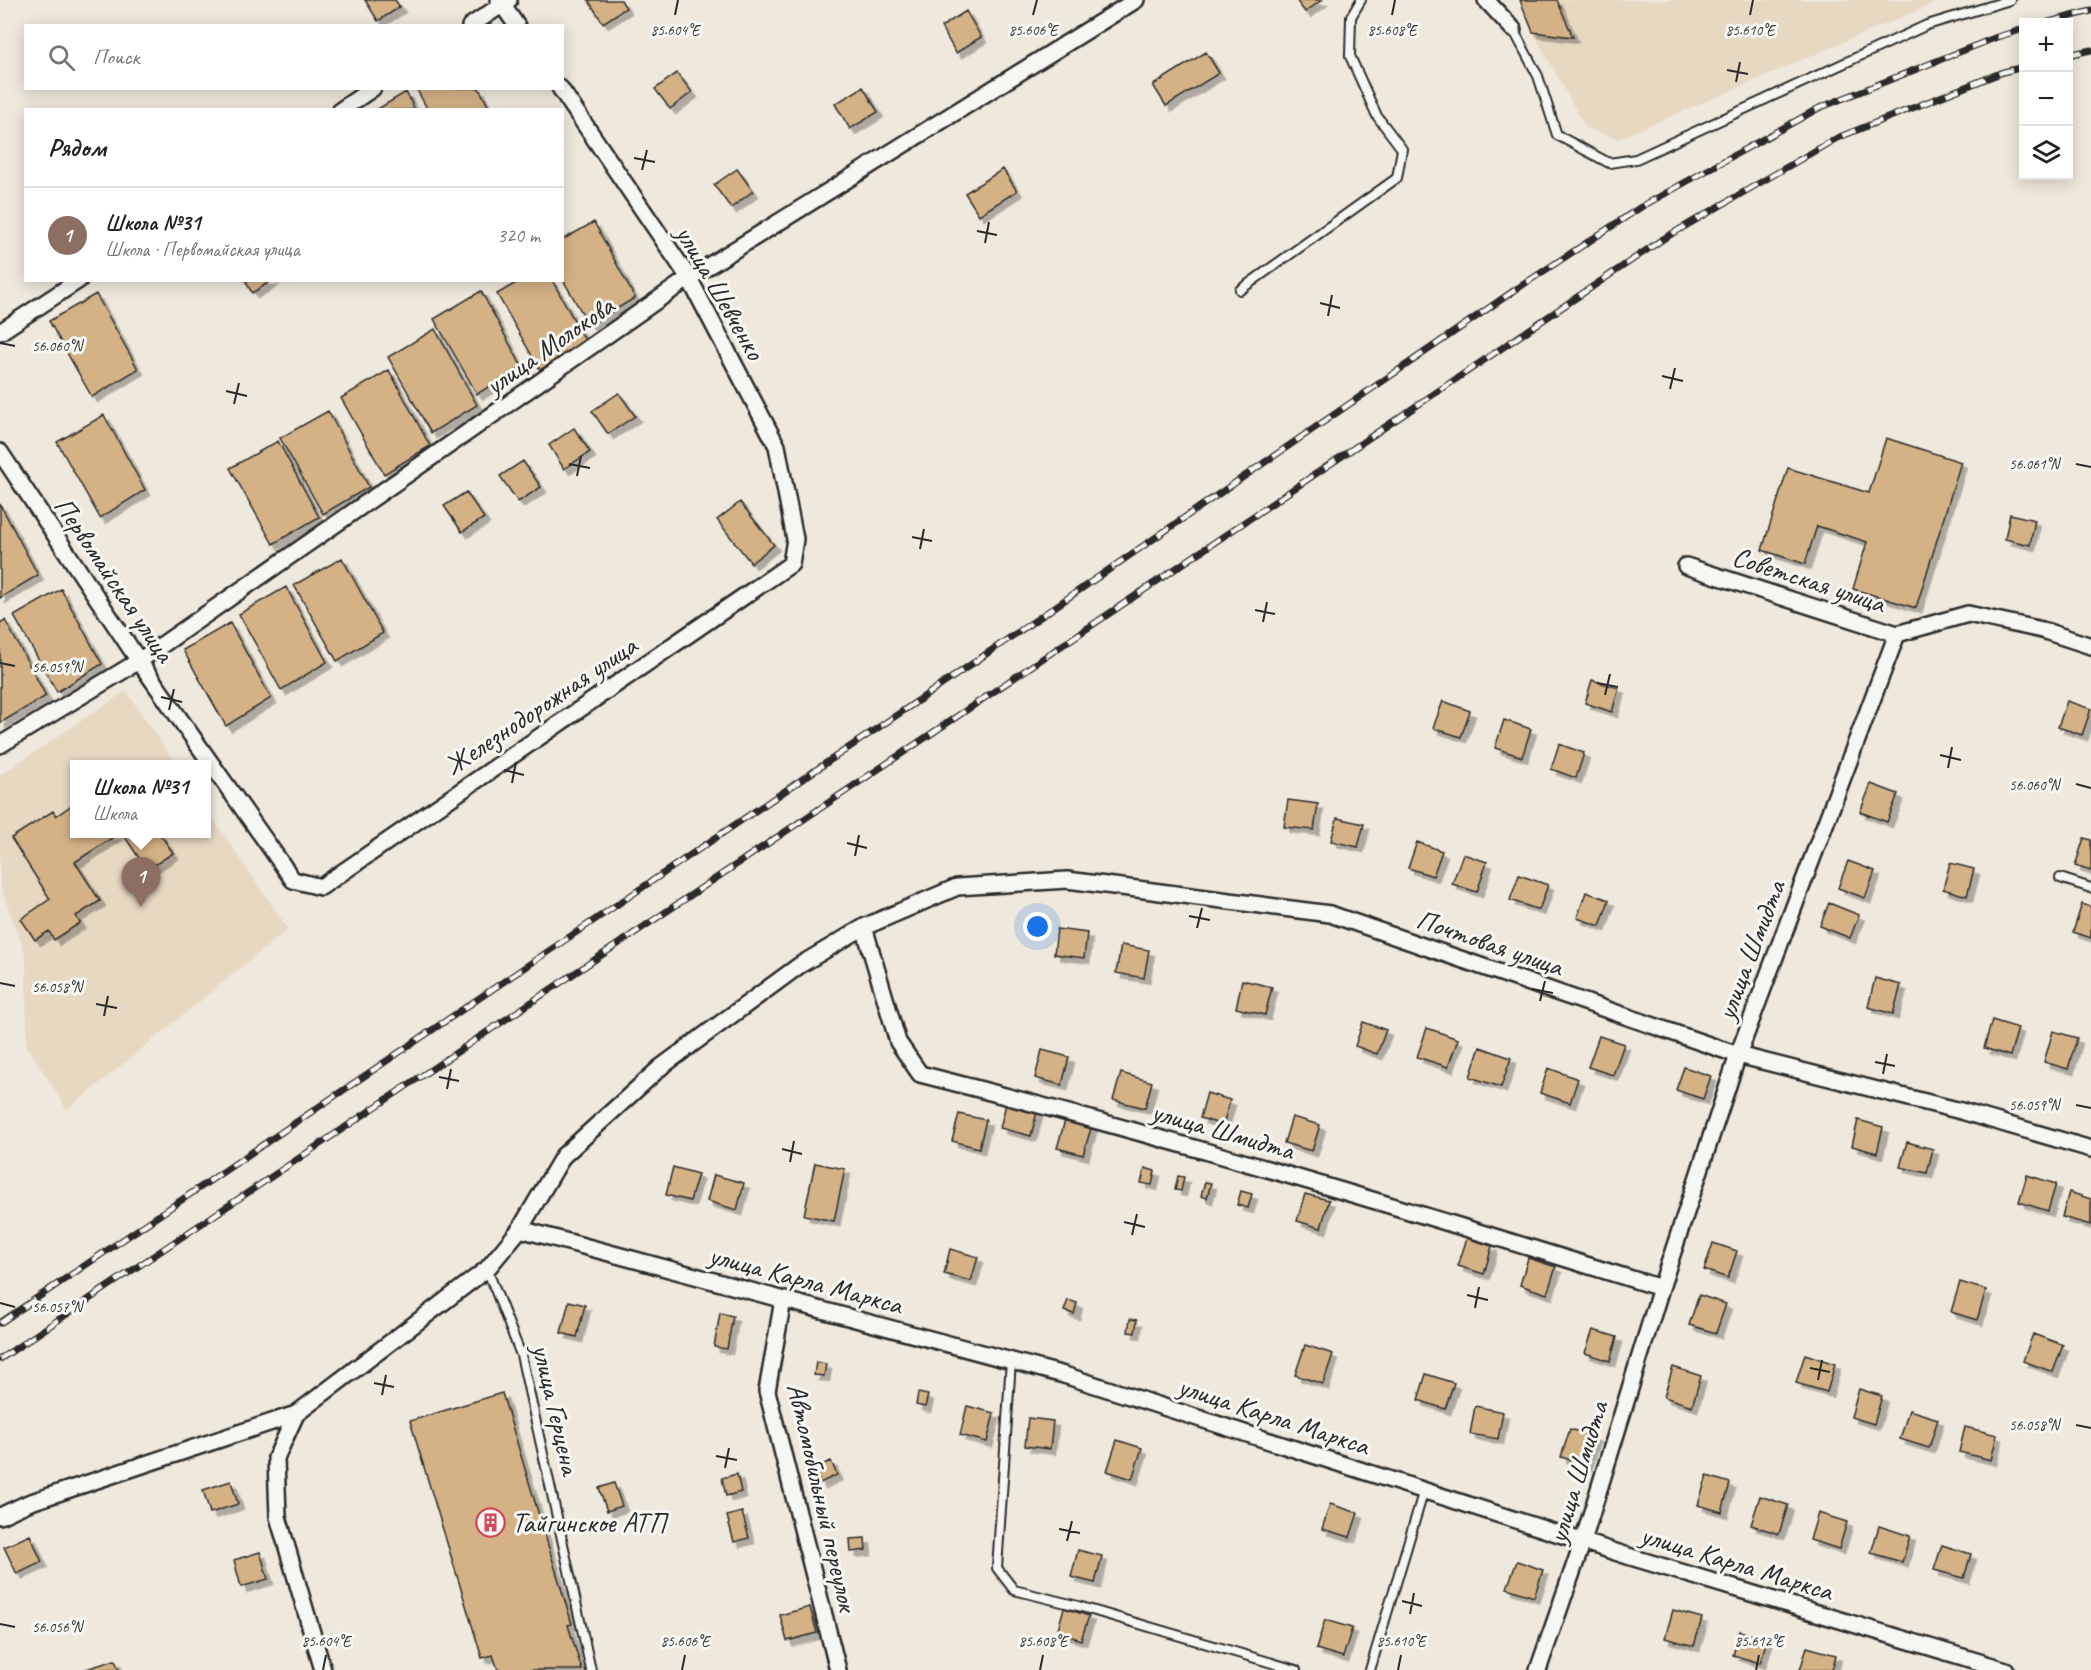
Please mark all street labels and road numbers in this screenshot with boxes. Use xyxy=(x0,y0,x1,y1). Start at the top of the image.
street label: улица Шевченко xyxy=(667,217,774,368)
street label: улица Молокова xyxy=(476,287,622,404)
street label: Первомайская улица xyxy=(46,490,184,670)
street label: Советская улица xyxy=(1728,538,1891,621)
street label: Железнодорожная улица xyxy=(437,627,645,783)
street label: улица Шмидта xyxy=(1707,874,1794,1027)
street label: Почтовая улица xyxy=(1412,901,1569,984)
street label: улица Шмидта xyxy=(1146,1093,1300,1168)
street label: улица Карла Маркса xyxy=(703,1236,908,1323)
street label: улица Герцена xyxy=(524,1339,589,1480)
street label: улица Карла Маркса xyxy=(1172,1368,1375,1463)
street label: Автомобильный переулок xyxy=(779,1380,866,1617)
street label: улица Шмидта xyxy=(1539,1395,1616,1549)
street label: улица Карла Маркса xyxy=(1635,1516,1839,1609)

